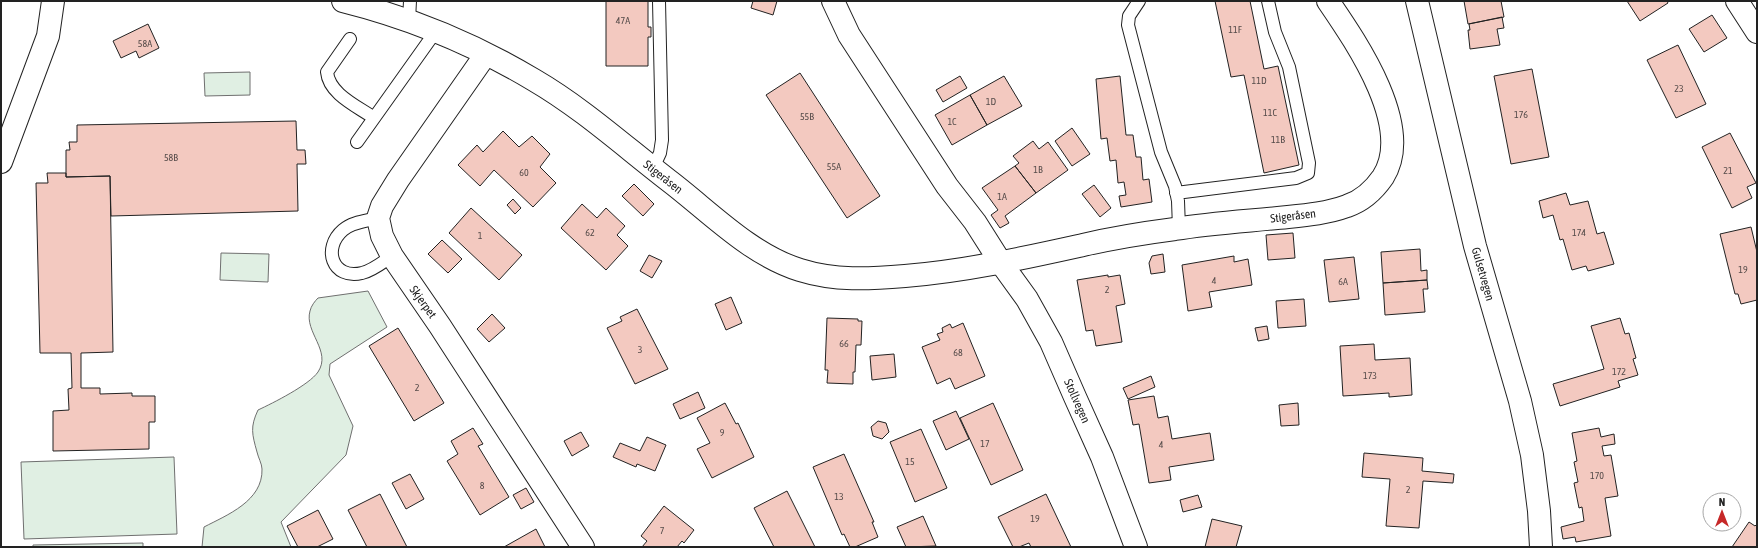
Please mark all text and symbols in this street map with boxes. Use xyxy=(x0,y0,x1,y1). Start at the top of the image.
house number: 47A xyxy=(616,15,630,26)
house number: 11F xyxy=(1228,24,1242,35)
house number: 58A xyxy=(138,38,152,49)
house number: 11D xyxy=(1252,75,1267,86)
house number: 23 xyxy=(1674,83,1684,94)
house number: 1D xyxy=(986,96,997,107)
house number: 11C xyxy=(1263,107,1277,118)
house number: 176 xyxy=(1514,109,1528,120)
house number: 55B xyxy=(800,111,814,122)
house number: 1C xyxy=(947,116,957,127)
house number: 11B xyxy=(1271,134,1285,145)
house number: 58B xyxy=(164,152,178,163)
street label: Stigeråsen xyxy=(641,157,685,197)
house number: 55A xyxy=(827,161,841,172)
house number: 1B xyxy=(1033,164,1043,175)
house number: 21 xyxy=(1723,165,1733,176)
house number: 60 xyxy=(519,167,529,178)
house number: 1A xyxy=(997,191,1007,202)
street label: Stigeråsen xyxy=(1269,206,1317,226)
house number: 62 xyxy=(585,227,595,238)
house number: 174 xyxy=(1572,227,1586,238)
house number: 1 xyxy=(478,230,483,241)
street label: Gulsetvegen xyxy=(1469,246,1497,302)
house number: 19 xyxy=(1738,264,1748,275)
house number: 4 xyxy=(1212,275,1217,286)
house number: 6A xyxy=(1338,276,1348,287)
street label: Skjerpet xyxy=(407,283,440,321)
house number: 2 xyxy=(1105,284,1110,295)
house number: 66 xyxy=(839,338,849,349)
house number: 3 xyxy=(638,344,643,355)
house number: 68 xyxy=(953,347,963,358)
house number: 172 xyxy=(1612,366,1626,377)
house number: 173 xyxy=(1363,370,1377,381)
street label: Stollvegen xyxy=(1061,377,1093,425)
house number: 2 xyxy=(415,382,420,393)
house number: 9 xyxy=(720,427,725,438)
house number: 17 xyxy=(980,438,990,449)
house number: 4 xyxy=(1159,439,1164,450)
house number: 15 xyxy=(905,456,915,467)
house number: 170 xyxy=(1590,470,1604,481)
house number: 8 xyxy=(480,480,485,491)
house number: 2 xyxy=(1406,484,1411,495)
house number: 13 xyxy=(834,491,844,502)
north arrow xyxy=(1702,492,1742,532)
text: N xyxy=(1719,496,1725,508)
house number: 19 xyxy=(1030,513,1040,524)
house number: 7 xyxy=(660,525,665,536)

